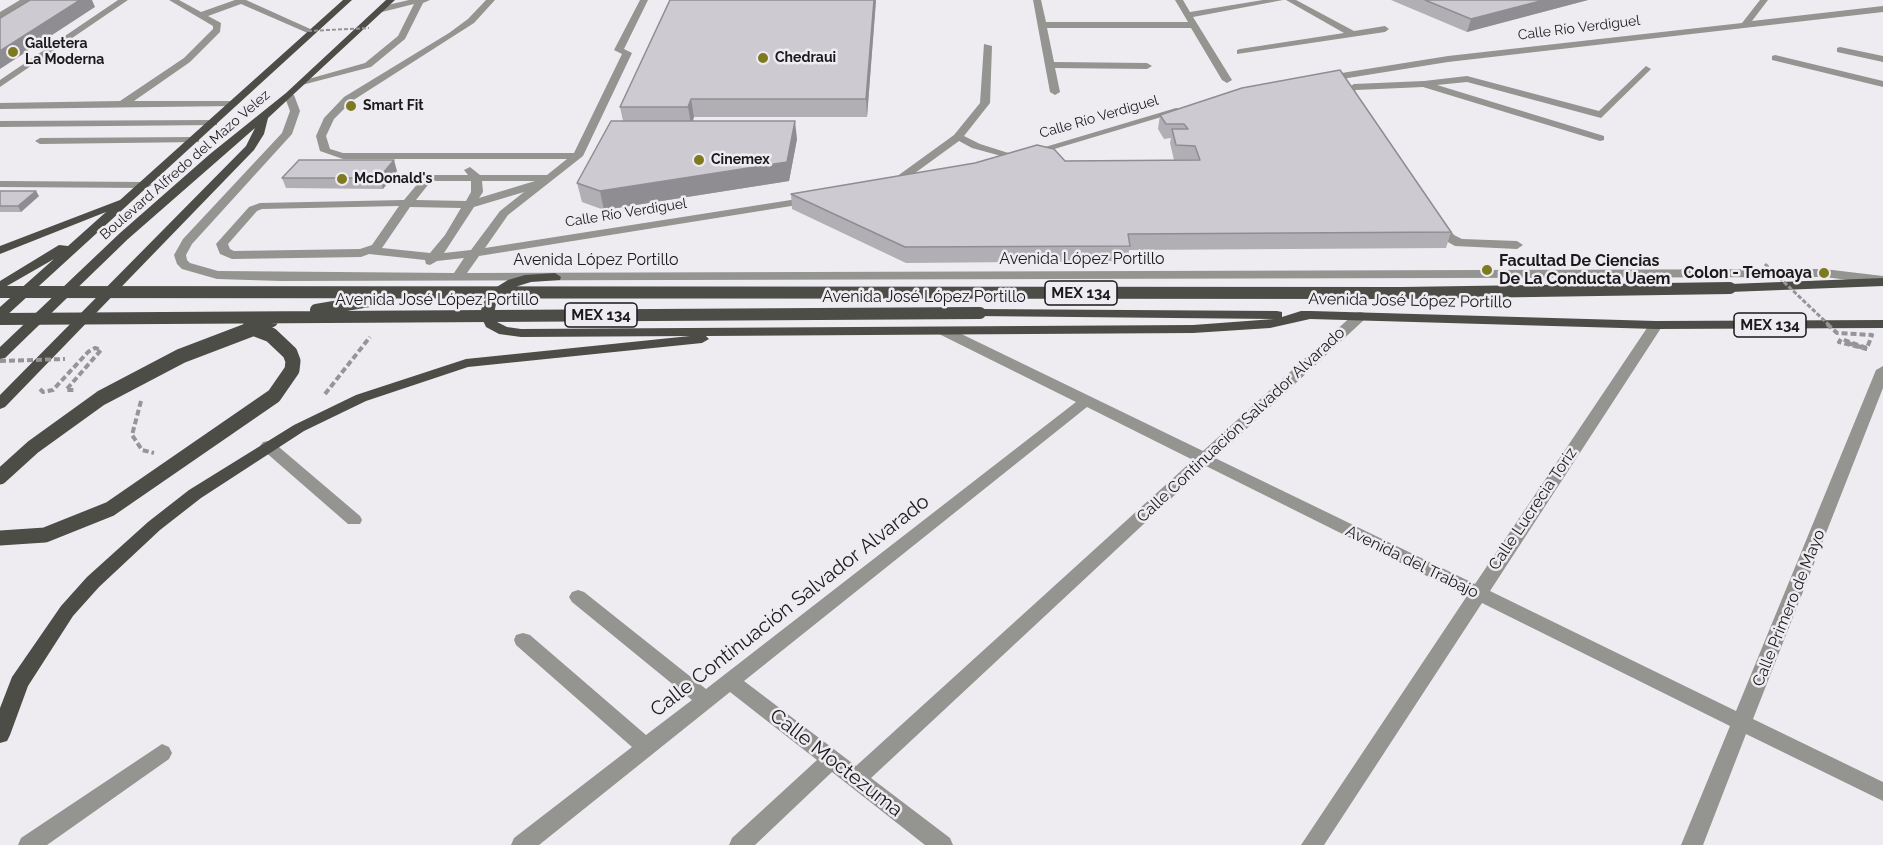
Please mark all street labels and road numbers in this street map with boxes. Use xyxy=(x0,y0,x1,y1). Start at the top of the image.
street label: Calle Río Verdiguel xyxy=(1517,12,1641,44)
street label: Boulevard Alfredo del Mazo Velez xyxy=(97,87,273,243)
street label: Calle Río Verdiguel xyxy=(1038,92,1160,142)
street label: Calle Río Verdiguel xyxy=(564,195,688,231)
street label: Avenida López Portillo xyxy=(999,249,1165,269)
street label: Avenida López Portillo xyxy=(513,250,679,270)
road number: MEX 134 xyxy=(1045,281,1117,305)
street label: Avenida José López Portillo xyxy=(822,287,1026,307)
street label: Avenida José López Portillo xyxy=(335,290,539,310)
street label: Avenida José López Portillo xyxy=(1308,290,1512,312)
road number: MEX 134 xyxy=(565,303,637,327)
road number: MEX 134 xyxy=(1734,313,1806,337)
street label: Calle Continuación Salvador Alvarado xyxy=(1133,323,1349,527)
street label: Calle Lucrecia Toriz xyxy=(1485,444,1581,574)
street label: Calle Continuación Salvador Alvarado xyxy=(646,490,934,722)
street label: Avenida del Trabajo xyxy=(1342,521,1482,603)
street label: Calle Primero de Mayo xyxy=(1749,527,1829,689)
street label: Calle Moctezuma xyxy=(765,704,907,822)

